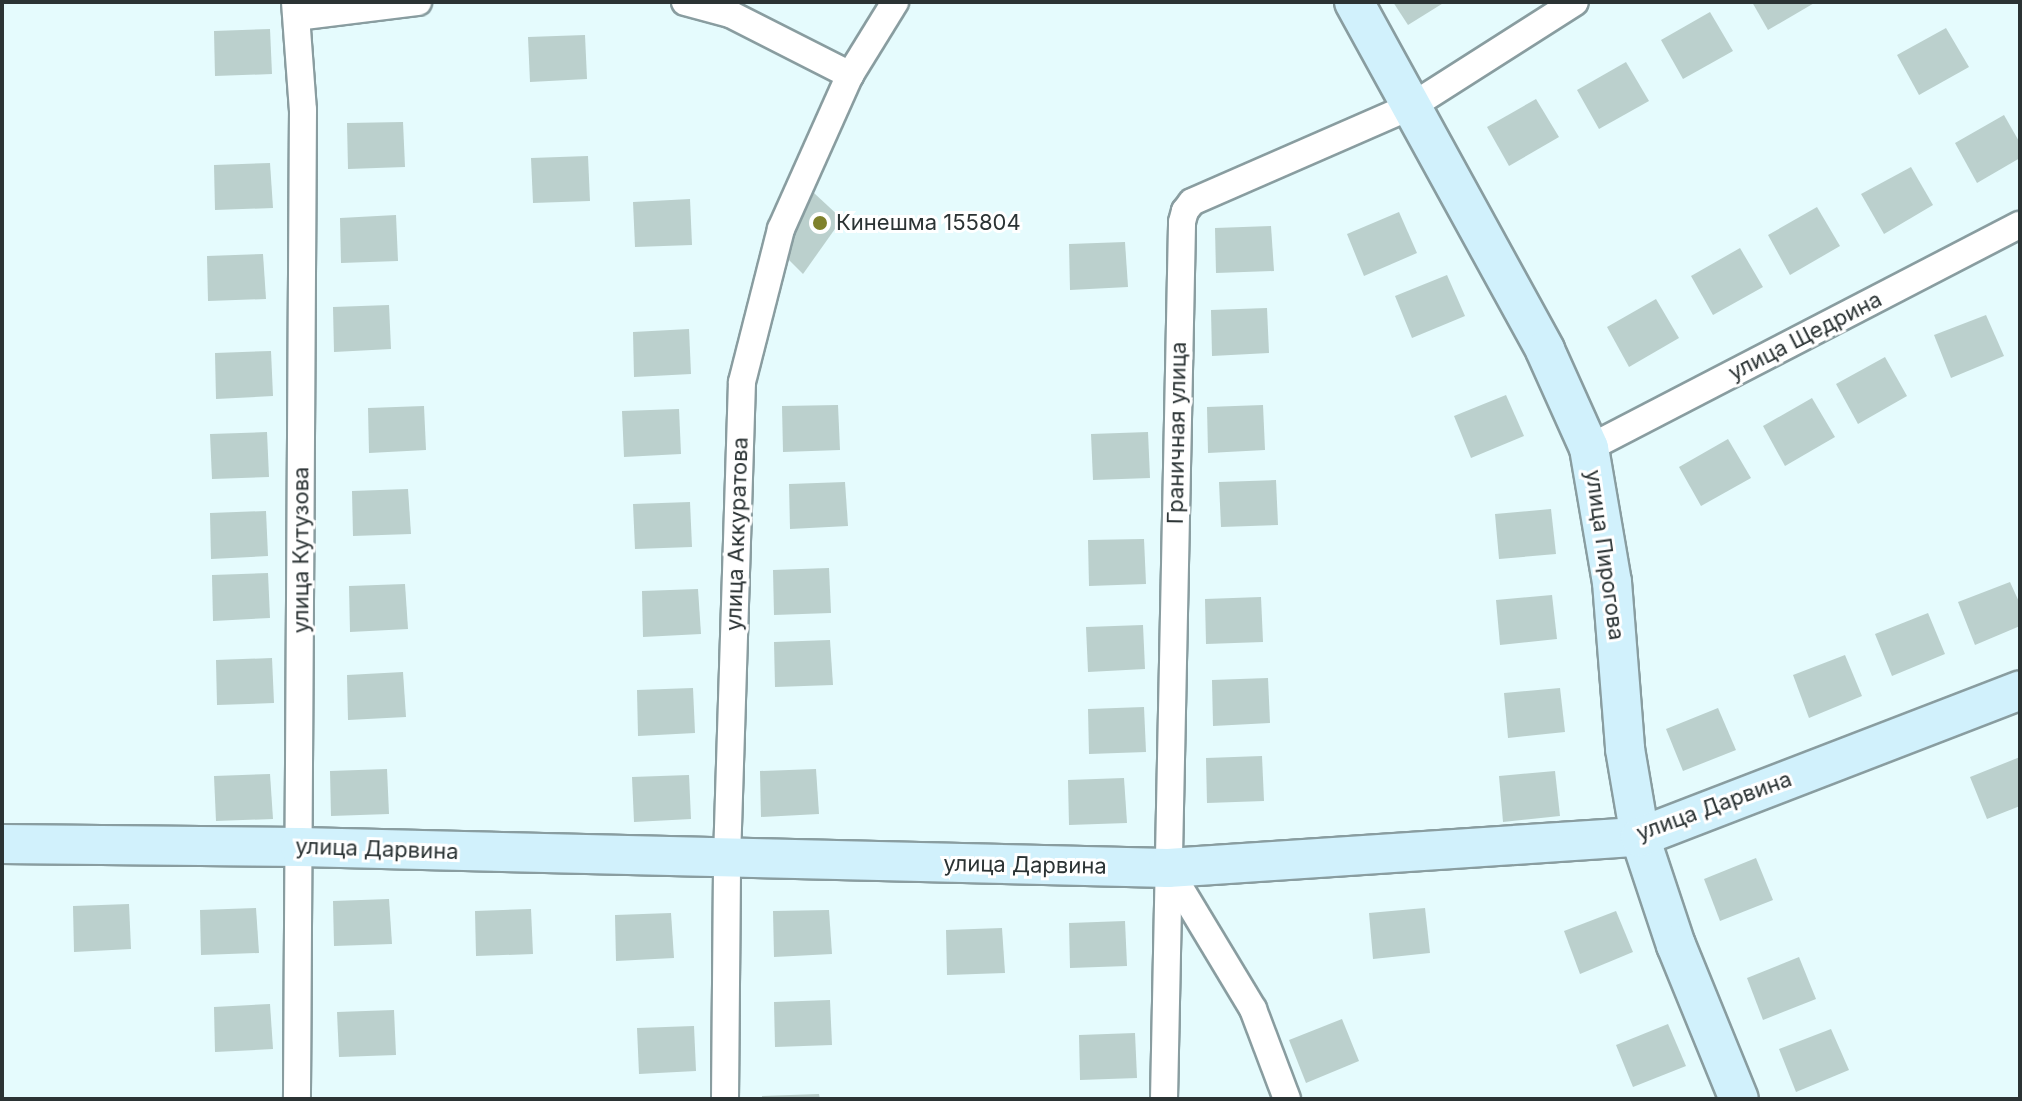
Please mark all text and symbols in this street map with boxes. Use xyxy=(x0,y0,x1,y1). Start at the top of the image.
place label: Кинешма 155804 xyxy=(836,210,1021,236)
marker: Кинешма 155804 xyxy=(811,214,829,232)
street label: улица Щедрина xyxy=(1724,286,1886,386)
street label: Граничная улица xyxy=(1162,342,1192,524)
street label: улица Аккуратова xyxy=(720,437,754,631)
street label: улица Кутузова xyxy=(288,467,314,633)
street label: улица Пирогова xyxy=(1580,468,1630,642)
street label: улица Дарвина xyxy=(1633,766,1795,846)
street label: улица Дарвина xyxy=(295,833,459,865)
street label: улица Дарвина xyxy=(943,850,1107,880)

